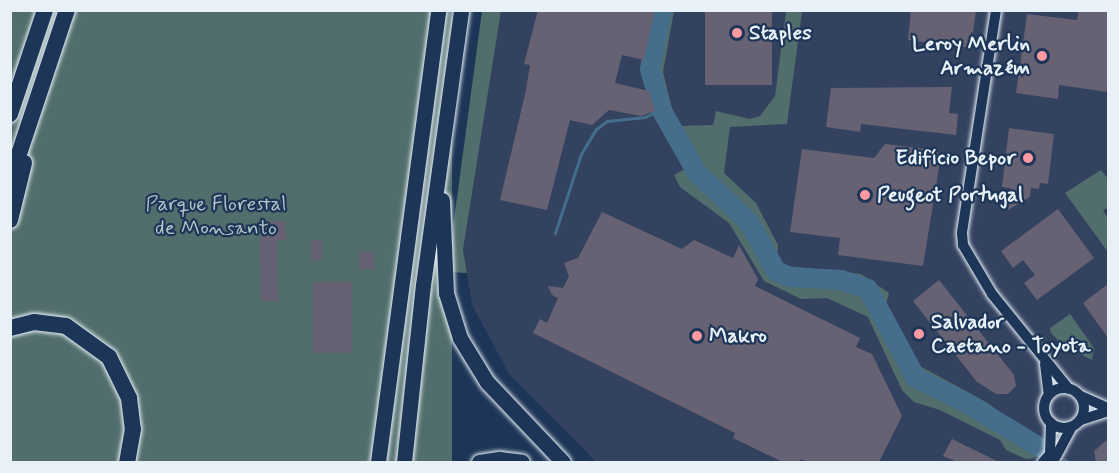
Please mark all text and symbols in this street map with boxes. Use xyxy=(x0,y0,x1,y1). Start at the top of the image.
place label: Staples xyxy=(749,20,812,46)
marker: Staples xyxy=(730,26,744,40)
place label: Leroy Merlin Armazém xyxy=(914,31,1030,81)
marker: Leroy Merlin Armazém xyxy=(1035,49,1049,63)
place label: Edifício Bepor xyxy=(896,145,1016,171)
marker: Edifício Bepor xyxy=(1021,151,1035,165)
place label: Peugeot Portugal xyxy=(877,182,1021,208)
marker: Peugeot Portugal xyxy=(858,188,872,202)
park label: Parque Florestal de Monsanto xyxy=(146,191,286,241)
place label: Salvador Caetano - Toyota xyxy=(931,309,1091,359)
place label: Makro xyxy=(709,323,767,349)
marker: Salvador Caetano - Toyota xyxy=(912,327,926,341)
marker: Makro xyxy=(690,329,704,343)

